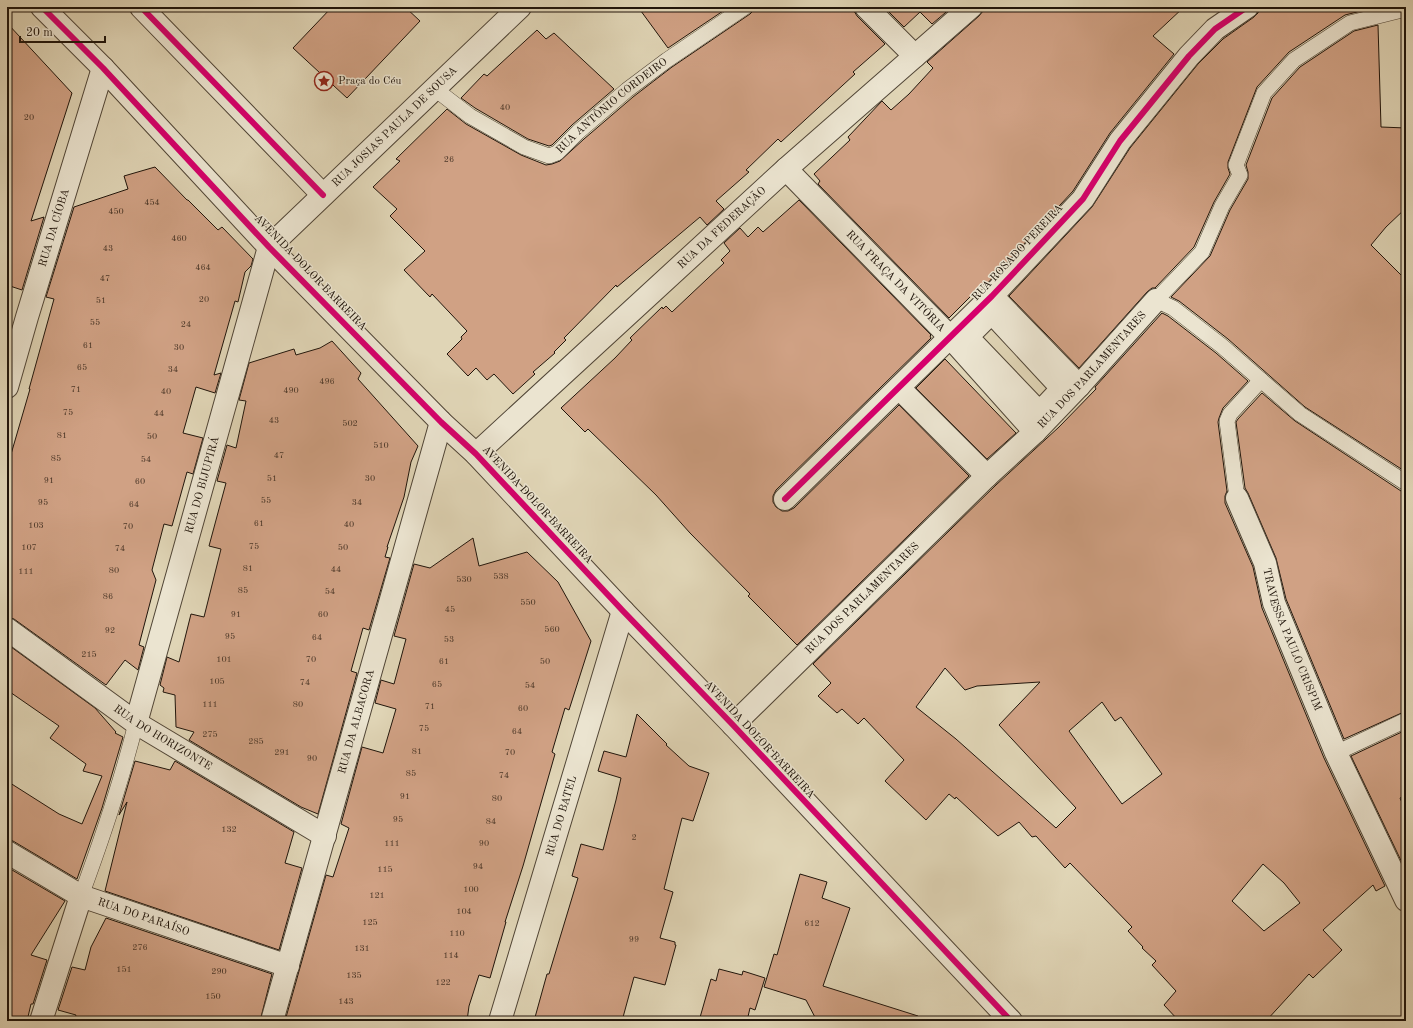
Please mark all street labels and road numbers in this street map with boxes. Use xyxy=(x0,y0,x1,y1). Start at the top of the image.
street label: RUA ANTÔNIO CORDEIRO xyxy=(554,56,670,156)
street label: RUA JOSIAS PAULA DE SOUSA xyxy=(330,64,460,189)
street label: RUA DA FEDERAÇÃO xyxy=(676,185,768,271)
street label: RUA DA CÍOBA xyxy=(37,187,71,268)
street label: RUA ROSADO PEREIRA xyxy=(970,202,1066,303)
street label: AVENIDA DOLOR BARREIRA xyxy=(252,213,369,334)
street label: RUA PRAÇA DA VITÓRIA xyxy=(844,229,948,334)
street label: RUA DOS PARLAMENTARES xyxy=(1036,309,1148,431)
street label: RUA DO BIJUPIRÁ xyxy=(184,434,221,535)
street label: AVENIDA DOLOR BARREIRA xyxy=(480,444,595,566)
street label: RUA DOS PARLAMENTARES xyxy=(803,540,921,656)
street label: TRAVESSA PAULO CRISPIM xyxy=(1261,567,1323,712)
street label: RUA DA ALBACORA xyxy=(336,668,377,775)
street label: AVENIDA DOLOR BARREIRA xyxy=(702,679,817,801)
street label: RUA DO HORIZONTE xyxy=(112,703,214,772)
street label: RUA DO BATEL xyxy=(544,775,579,858)
street label: RUA DO PARAÍSO xyxy=(96,896,191,938)

